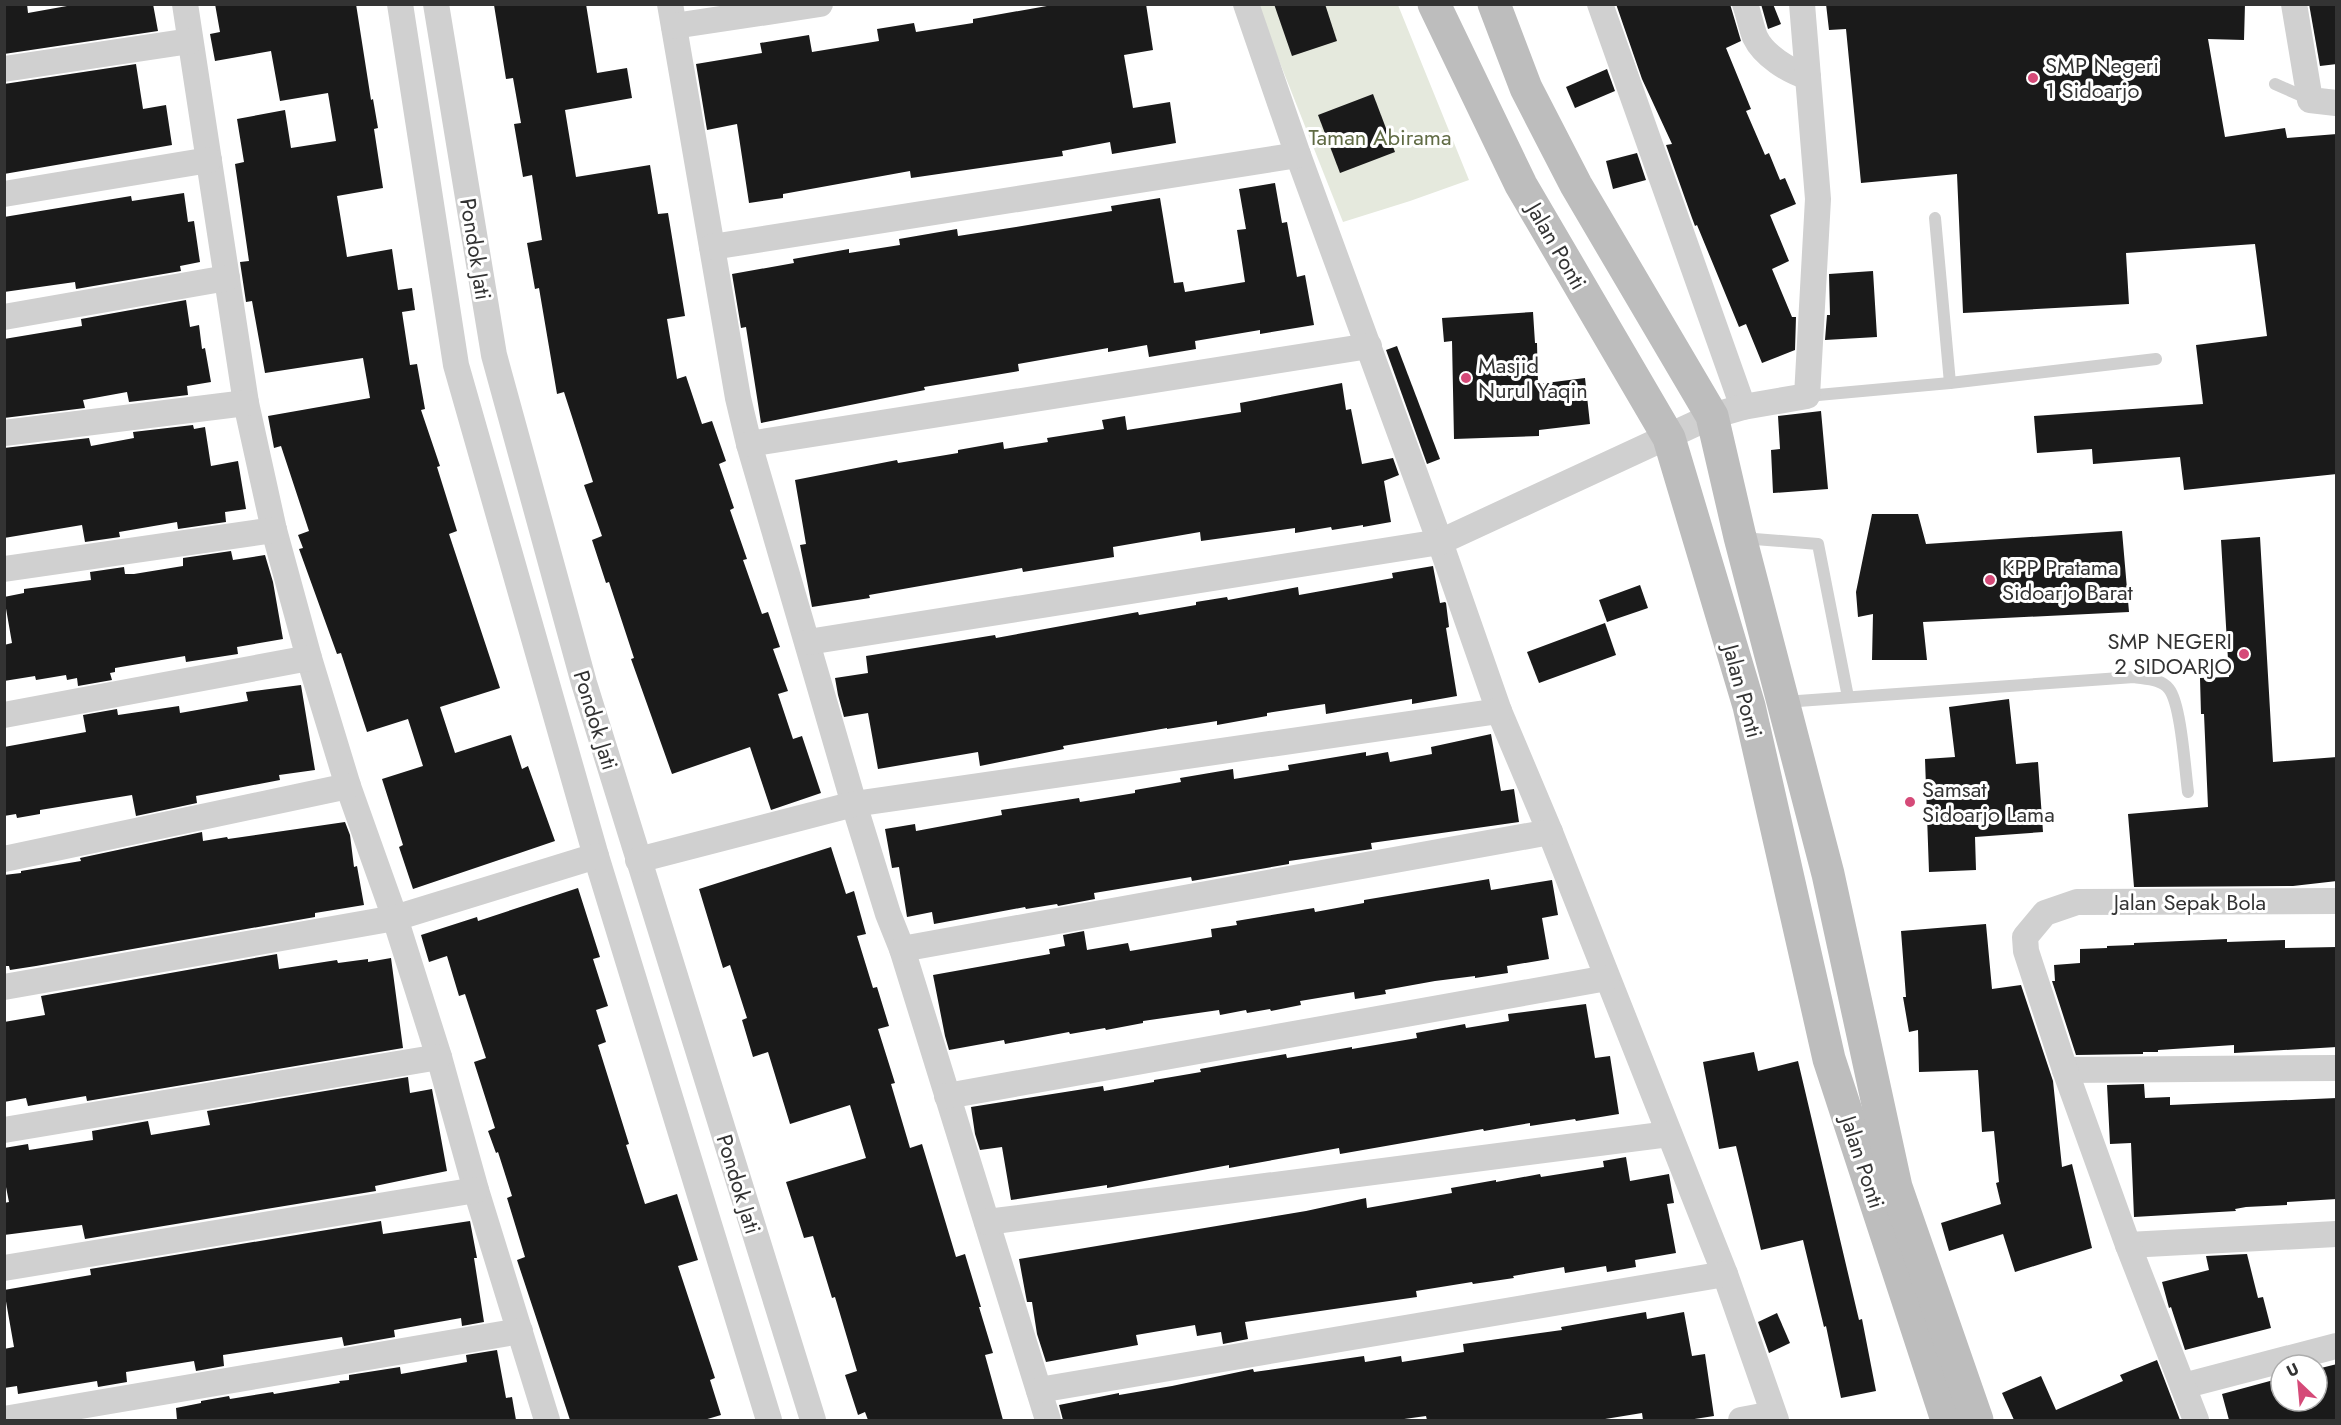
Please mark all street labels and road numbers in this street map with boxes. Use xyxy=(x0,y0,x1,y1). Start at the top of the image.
street label: Jalan Ponti xyxy=(1518,194,1595,295)
street label: Pondok Jati xyxy=(452,196,500,302)
street label: Jalan Ponti xyxy=(1714,638,1771,741)
street label: Pondok Jati xyxy=(566,666,626,774)
street label: Jalan Sepak Bola xyxy=(2111,886,2266,918)
street label: Jalan Ponti xyxy=(1832,1109,1893,1212)
street label: Pondok Jati xyxy=(709,1130,769,1238)

